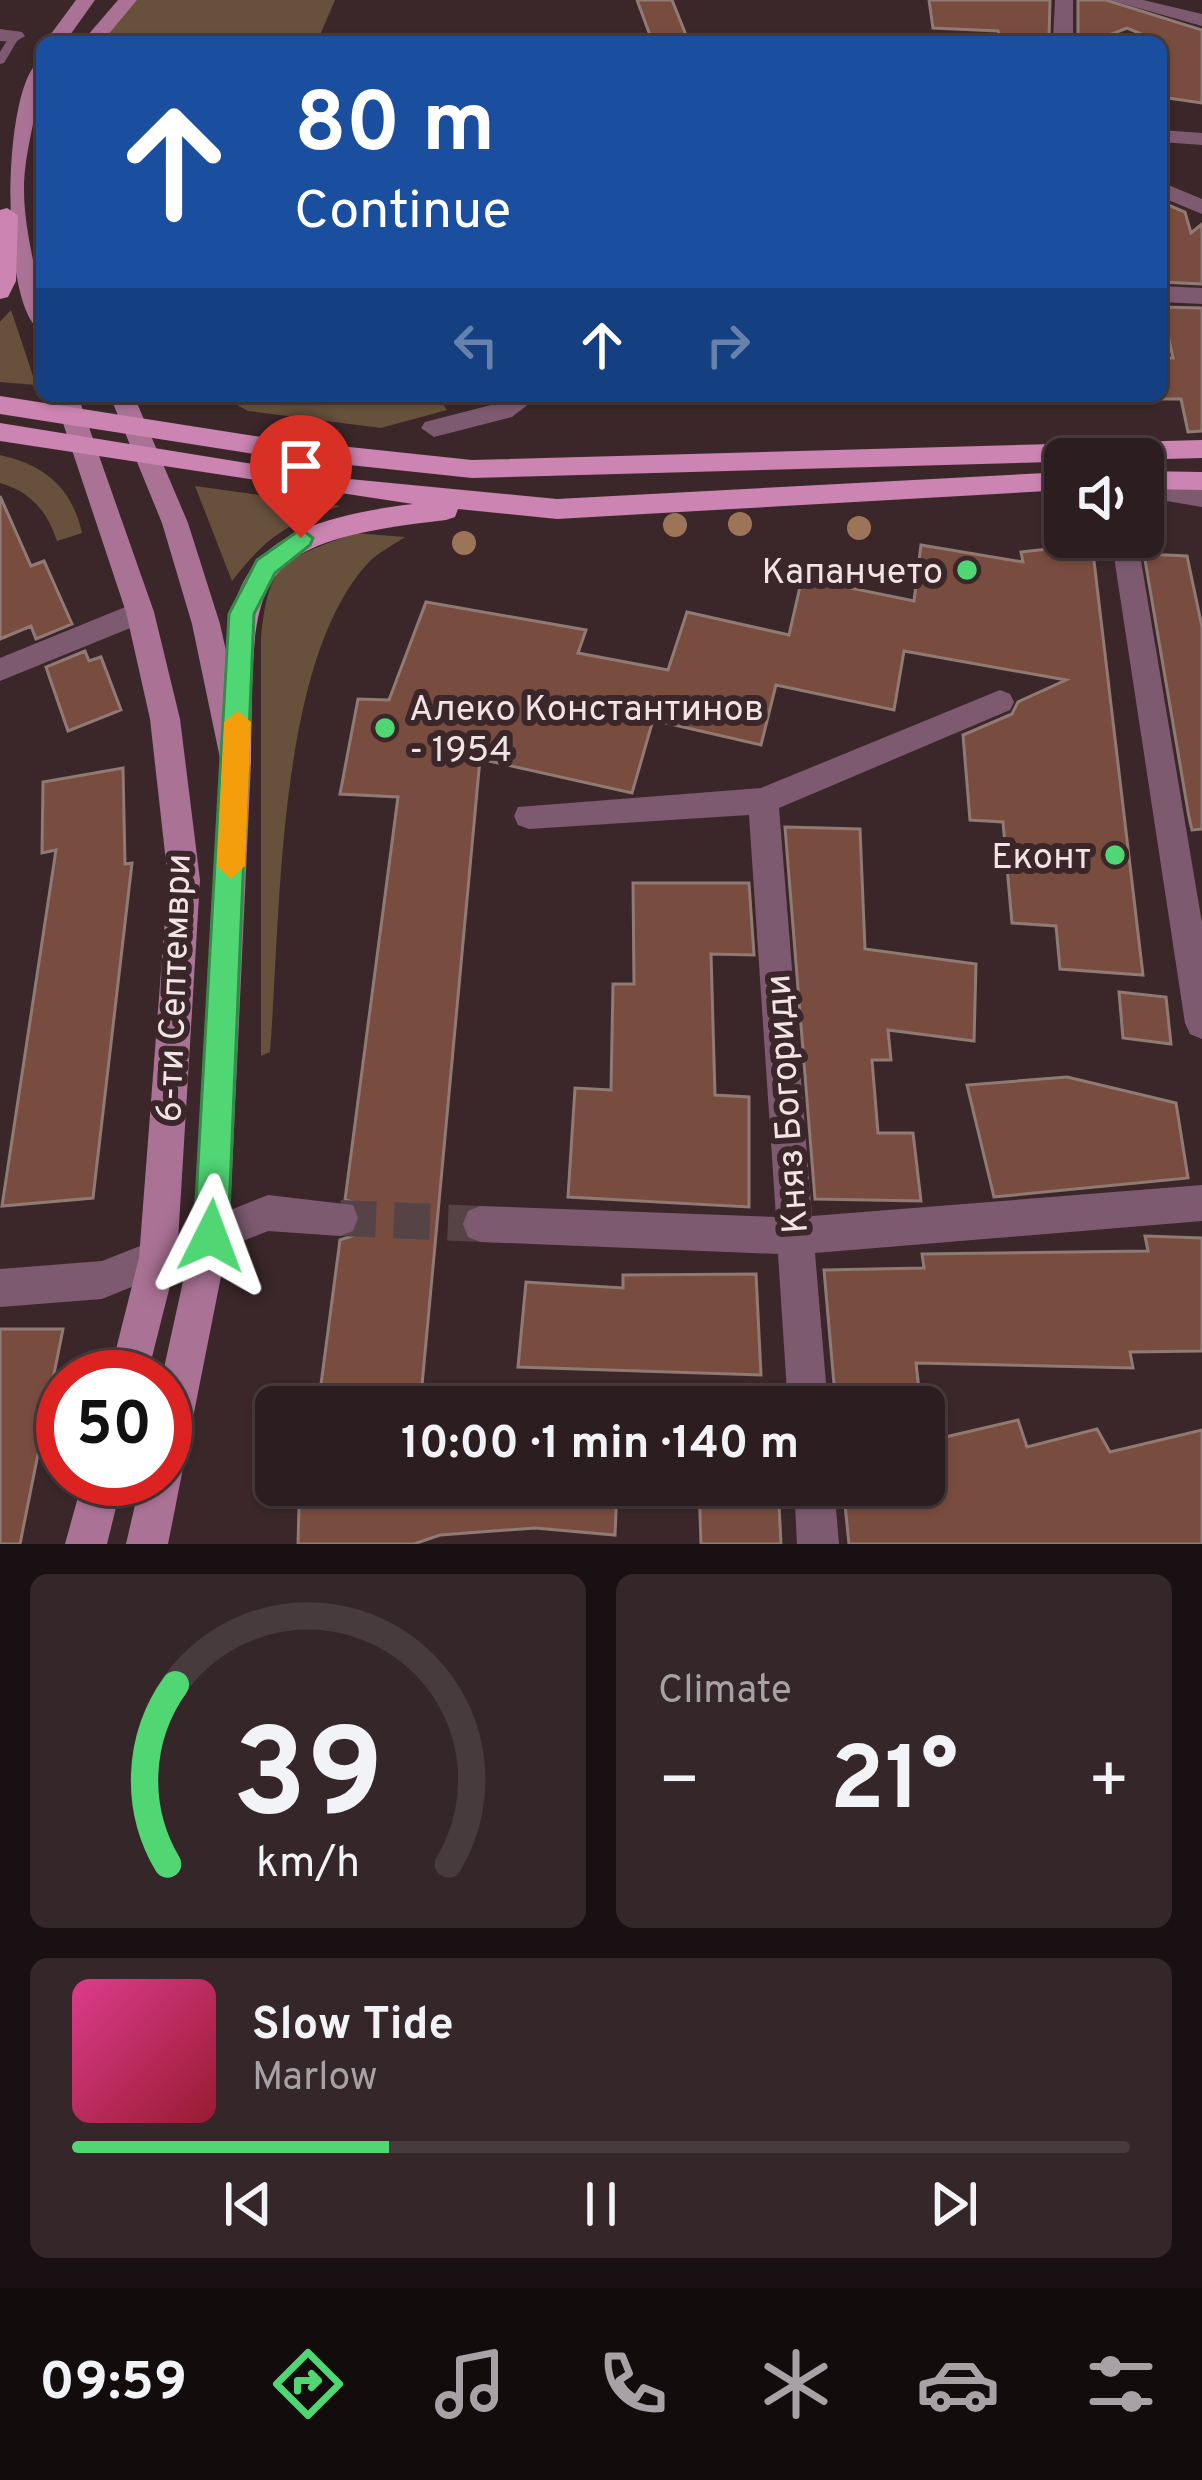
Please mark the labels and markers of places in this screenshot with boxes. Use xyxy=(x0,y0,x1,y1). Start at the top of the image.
pin xyxy=(250,415,352,538)
place label: Капанчето xyxy=(761,551,943,597)
marker: Капанчето xyxy=(954,557,980,583)
place label: Алеко Константинов - 1954 xyxy=(409,688,764,775)
marker: Алеко Константинов - 1954 xyxy=(372,715,398,741)
place label: Еконт xyxy=(991,836,1091,882)
marker: Еконт xyxy=(1102,842,1128,868)

